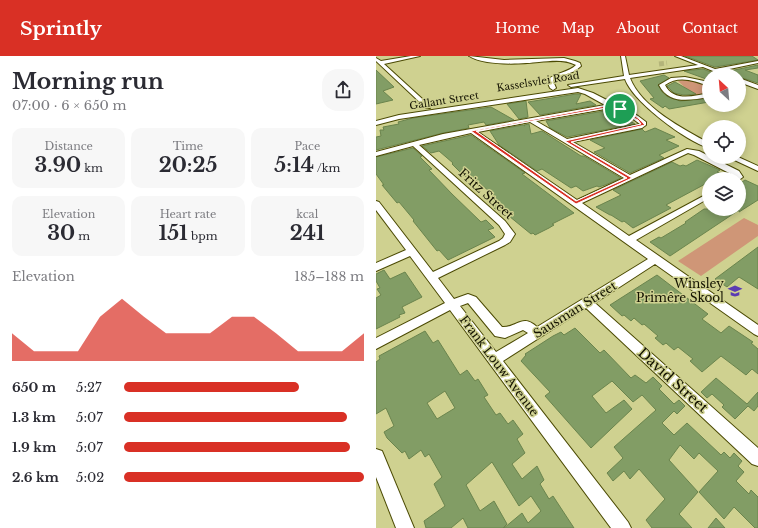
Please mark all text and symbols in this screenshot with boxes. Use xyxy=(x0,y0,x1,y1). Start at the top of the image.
text: Sprintly xyxy=(20,17,102,40)
text: Home xyxy=(495,19,540,37)
text: Map xyxy=(562,19,594,37)
text: About xyxy=(616,19,660,37)
text: Contact xyxy=(682,19,738,37)
text: Morning run xyxy=(12,68,164,95)
street label: Kasselsvlei Road xyxy=(496,68,581,94)
north arrow xyxy=(702,68,746,112)
map controls xyxy=(702,68,746,216)
button: share xyxy=(322,69,364,111)
street label: Gallant Street xyxy=(409,89,480,112)
pin xyxy=(603,92,637,126)
text: 07:00 · 6 × 650 m xyxy=(12,97,127,114)
icon: arrive xyxy=(609,98,631,120)
button: locate xyxy=(702,120,746,164)
text: Distance xyxy=(44,139,93,153)
text: Time xyxy=(173,139,203,153)
text: Pace xyxy=(294,139,320,153)
text: 3.90 xyxy=(35,153,81,177)
text: 20:25 xyxy=(159,153,217,177)
text: 5:14 xyxy=(274,153,314,177)
text: km xyxy=(81,161,103,175)
text: /km xyxy=(314,161,340,175)
street label: Fritz Street xyxy=(456,165,517,222)
button: layers xyxy=(702,172,746,216)
text: Elevation xyxy=(42,207,95,221)
text: Heart rate xyxy=(160,207,216,221)
text: kcal xyxy=(296,207,318,221)
text: 30 xyxy=(47,221,75,245)
text: 151 xyxy=(159,221,188,245)
text: 241 xyxy=(290,221,325,245)
text: m xyxy=(75,229,90,243)
text: bpm xyxy=(188,229,217,243)
text: Elevation xyxy=(12,268,75,285)
text: 185–188 m xyxy=(294,268,364,285)
place label: Winsley Primêre Skool xyxy=(636,276,724,305)
street label: Sausman Street xyxy=(530,278,619,341)
school or university icon: Winsley Primêre Skool xyxy=(727,283,743,299)
street label: Frank Louw Avenue xyxy=(457,312,542,419)
street label: David Street xyxy=(634,344,712,417)
text: 650 m xyxy=(12,379,56,396)
text: 5:27 xyxy=(76,379,102,396)
text: 1.3 km xyxy=(12,409,56,426)
text: 5:07 xyxy=(76,409,103,426)
text: 1.9 km xyxy=(12,439,56,456)
text: 5:07 xyxy=(76,439,103,456)
text: 2.6 km xyxy=(12,469,59,486)
text: 5:02 xyxy=(76,469,104,486)

